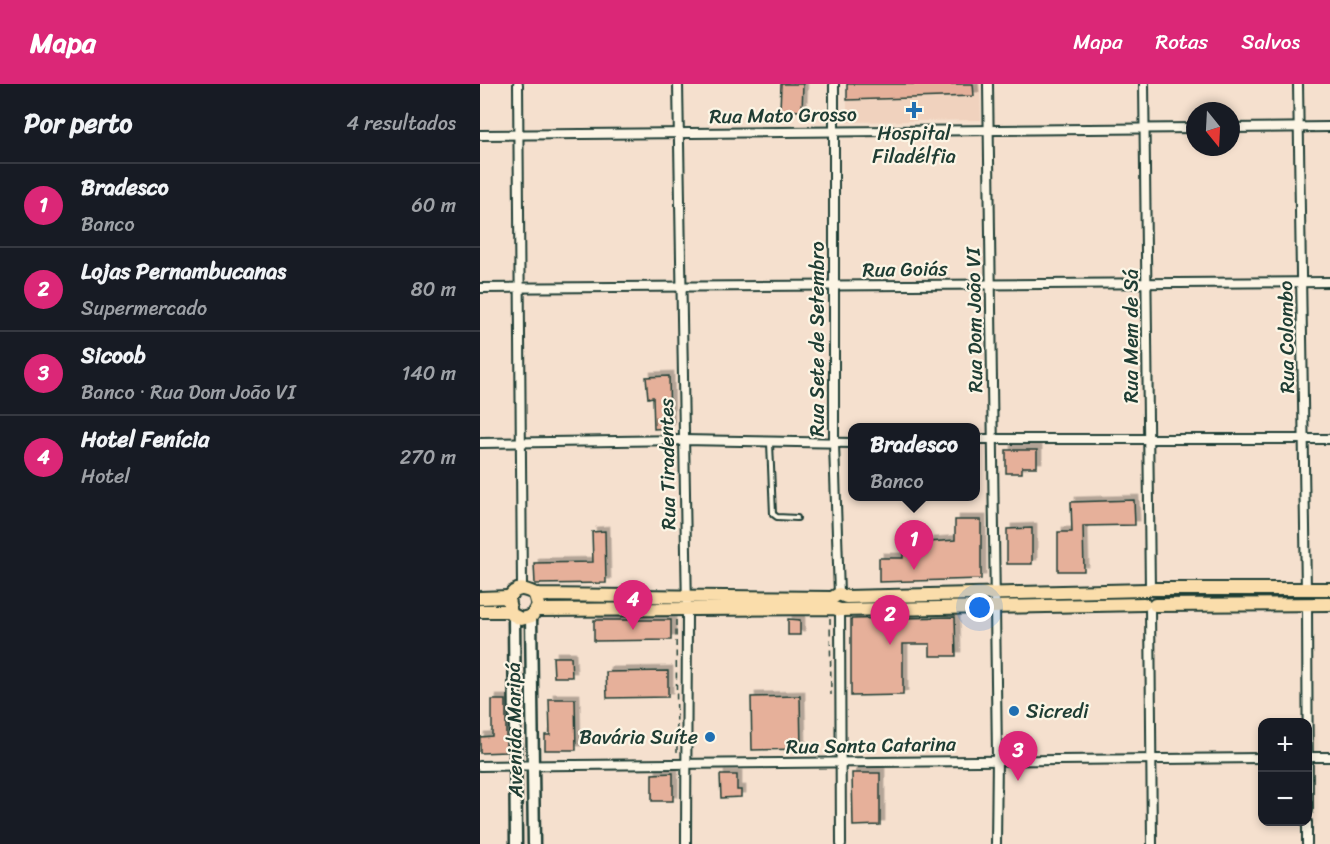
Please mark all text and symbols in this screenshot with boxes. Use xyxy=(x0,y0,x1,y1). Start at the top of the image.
text: Mapa xyxy=(30,18,96,67)
text: Mapa xyxy=(1073,23,1122,61)
text: Rotas xyxy=(1155,23,1208,61)
text: Salvos xyxy=(1241,23,1300,61)
street label: Rua Mato Grosso xyxy=(709,97,857,134)
text: Por perto xyxy=(24,100,132,146)
marker: Hospital Filadélfia xyxy=(905,101,923,119)
north arrow xyxy=(1186,102,1240,156)
text: 4 resultados xyxy=(347,106,456,141)
place label: Hospital Filadélfia xyxy=(872,116,956,174)
text: Bradesco xyxy=(81,168,169,207)
text: 1 xyxy=(39,188,48,223)
text: 60 m xyxy=(411,188,456,223)
text: Banco xyxy=(81,207,135,242)
street label: Rua Sete de Setembro xyxy=(800,241,835,437)
street label: Rua Dom João VI xyxy=(956,246,993,393)
street label: Rua Goiás xyxy=(862,251,949,288)
text: Lojas Pernambucanas xyxy=(81,252,286,291)
street label: Rua Mem de Sá xyxy=(1114,269,1149,403)
text: 2 xyxy=(38,272,49,307)
text: 80 m xyxy=(411,272,456,307)
street label: Rua Colombo xyxy=(1268,280,1305,394)
text: Supermercado xyxy=(81,291,207,326)
text: Sicoob xyxy=(81,336,146,375)
text: 3 xyxy=(38,356,49,391)
text: 140 m xyxy=(402,356,456,391)
text: Banco · Rua Dom João VI xyxy=(81,375,296,410)
street label: Rua Tiradentes xyxy=(649,397,686,530)
text: Hotel Fenícia xyxy=(81,420,209,459)
popup xyxy=(848,423,980,501)
text: Bradesco xyxy=(870,425,958,464)
text: 4 xyxy=(37,440,50,475)
text: 270 m xyxy=(400,440,456,475)
text: Hotel xyxy=(81,459,130,494)
text: Banco xyxy=(870,464,924,499)
pin: 1 xyxy=(894,520,934,570)
pin: 4 xyxy=(614,580,652,630)
your location xyxy=(965,593,994,622)
pin: 2 xyxy=(870,596,910,645)
street label: Avenida Maripá xyxy=(496,662,533,799)
place label: Sicredi xyxy=(1026,694,1089,729)
marker: Sicredi xyxy=(1007,704,1021,718)
map controls xyxy=(1258,718,1312,826)
button: + xyxy=(1258,718,1312,772)
place label: Bavária Suíte xyxy=(579,720,698,755)
street label: Rua Santa Catarina xyxy=(786,727,957,764)
marker: Bavária Suíte xyxy=(703,730,717,744)
pin: 3 xyxy=(998,732,1038,781)
button: − xyxy=(1258,772,1312,826)

